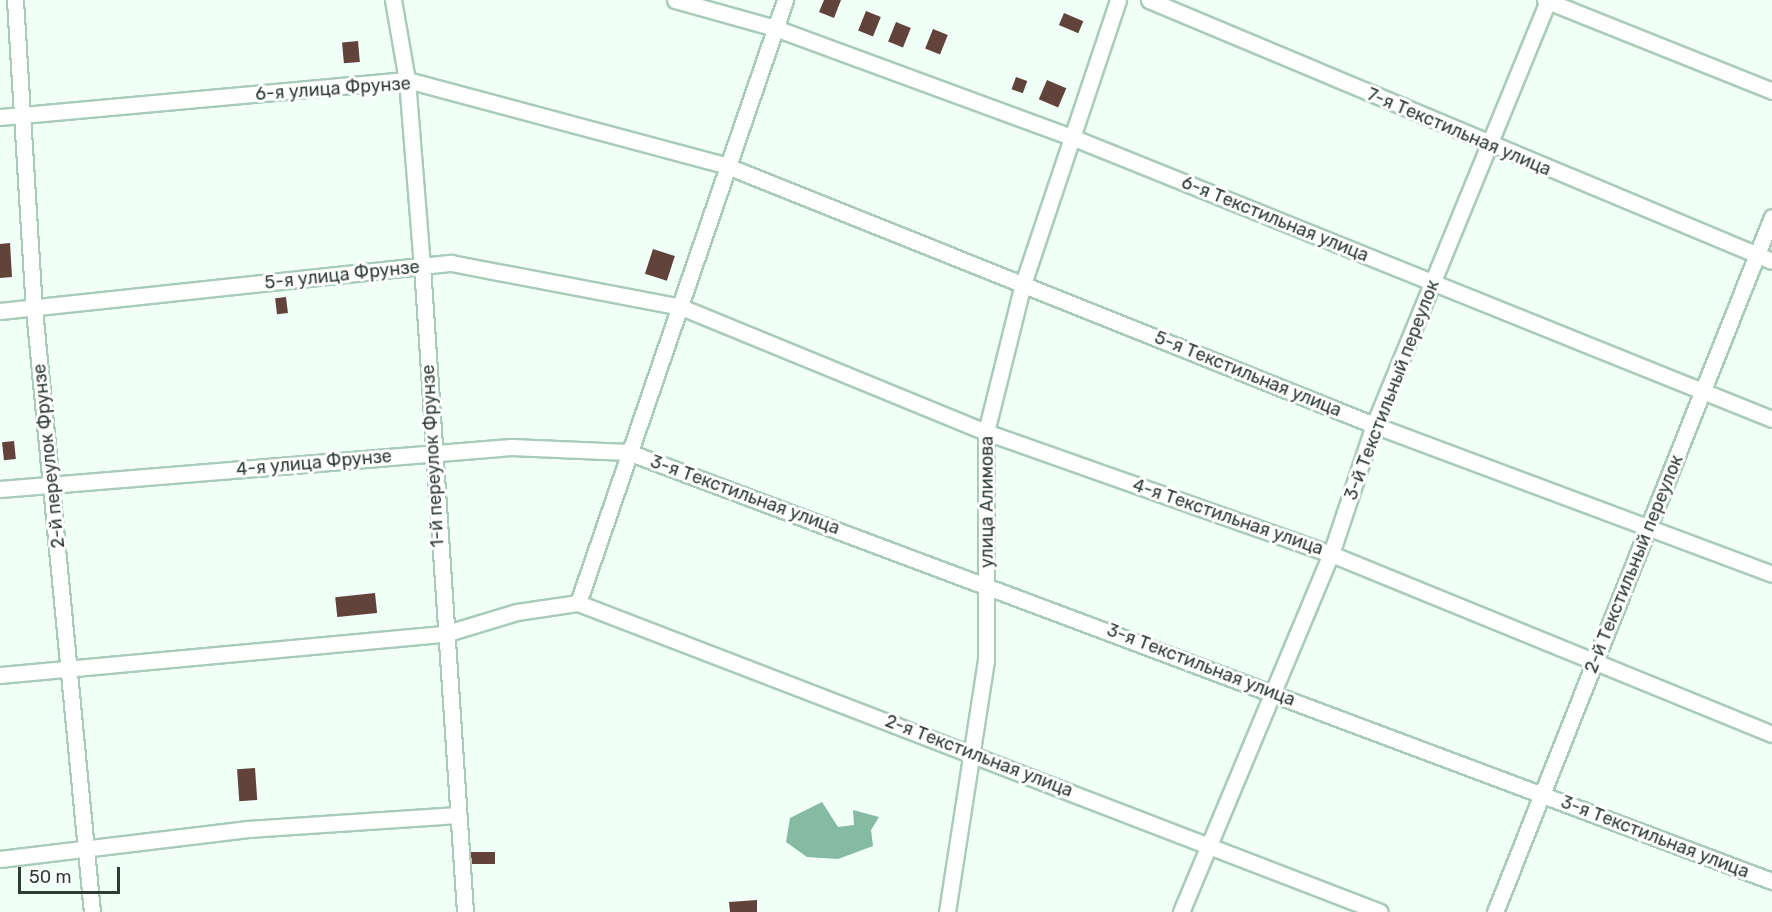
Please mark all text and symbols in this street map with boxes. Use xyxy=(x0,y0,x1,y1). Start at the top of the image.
street label: 6-я улица Фрунзе xyxy=(255,73,411,105)
street label: 7-я Текстильная улица xyxy=(1364,83,1554,181)
street label: 6-я Текстильная улица xyxy=(1178,172,1372,266)
street label: 5-я улица Фрунзе xyxy=(263,256,421,294)
street label: 3-й Текстильный переулок xyxy=(1340,277,1444,503)
street label: 5-я Текстильная улица xyxy=(1151,327,1345,421)
street label: 2-й переулок Фрунзе xyxy=(29,363,69,549)
street label: 1-й переулок Фрунзе xyxy=(417,364,449,548)
street label: улица Алимова xyxy=(976,436,998,568)
street label: 4-я улица Фрунзе xyxy=(235,445,393,481)
street label: 3-я Текстильная улица xyxy=(647,451,843,539)
street label: 2-й Текстильный переулок xyxy=(1580,452,1688,676)
street label: 4-я Текстильная улица xyxy=(1130,474,1326,560)
street label: 3-я Текстильная улица xyxy=(1104,619,1298,711)
street label: 2-я Текстильная улица xyxy=(882,710,1076,802)
street label: 3-я Текстильная улица xyxy=(1558,791,1752,883)
scale bar xyxy=(21,855,123,893)
text: 50 m xyxy=(29,866,72,888)

